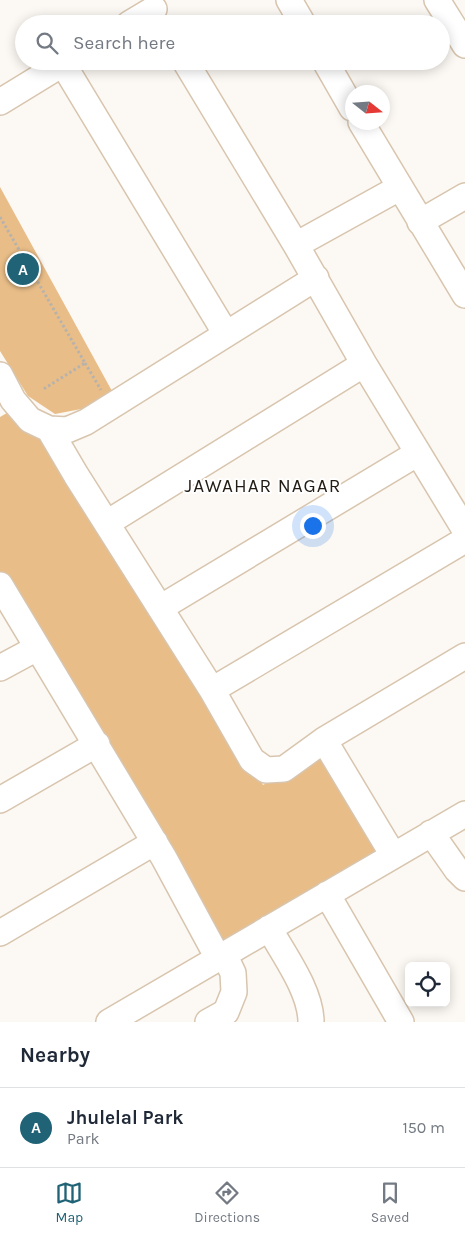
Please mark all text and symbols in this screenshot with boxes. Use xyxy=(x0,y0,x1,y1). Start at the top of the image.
search box xyxy=(15,15,450,70)
icon: search xyxy=(33,29,61,57)
text: Search here xyxy=(73,32,175,54)
north arrow xyxy=(345,85,390,130)
pin: A xyxy=(7,250,39,288)
district label: JAWAHAR NAGAR xyxy=(185,475,341,497)
your location xyxy=(300,513,326,539)
map controls xyxy=(405,962,450,1007)
button: locate xyxy=(405,962,450,1007)
text: Nearby xyxy=(20,1043,90,1067)
text: Jhulelal Park xyxy=(67,1107,183,1129)
text: A xyxy=(31,1118,41,1137)
text: 150 m xyxy=(402,1118,445,1137)
text: Park xyxy=(67,1129,99,1148)
tab: Map xyxy=(55,1179,83,1226)
tab: Directions xyxy=(194,1179,260,1226)
tab: Saved xyxy=(371,1179,410,1226)

